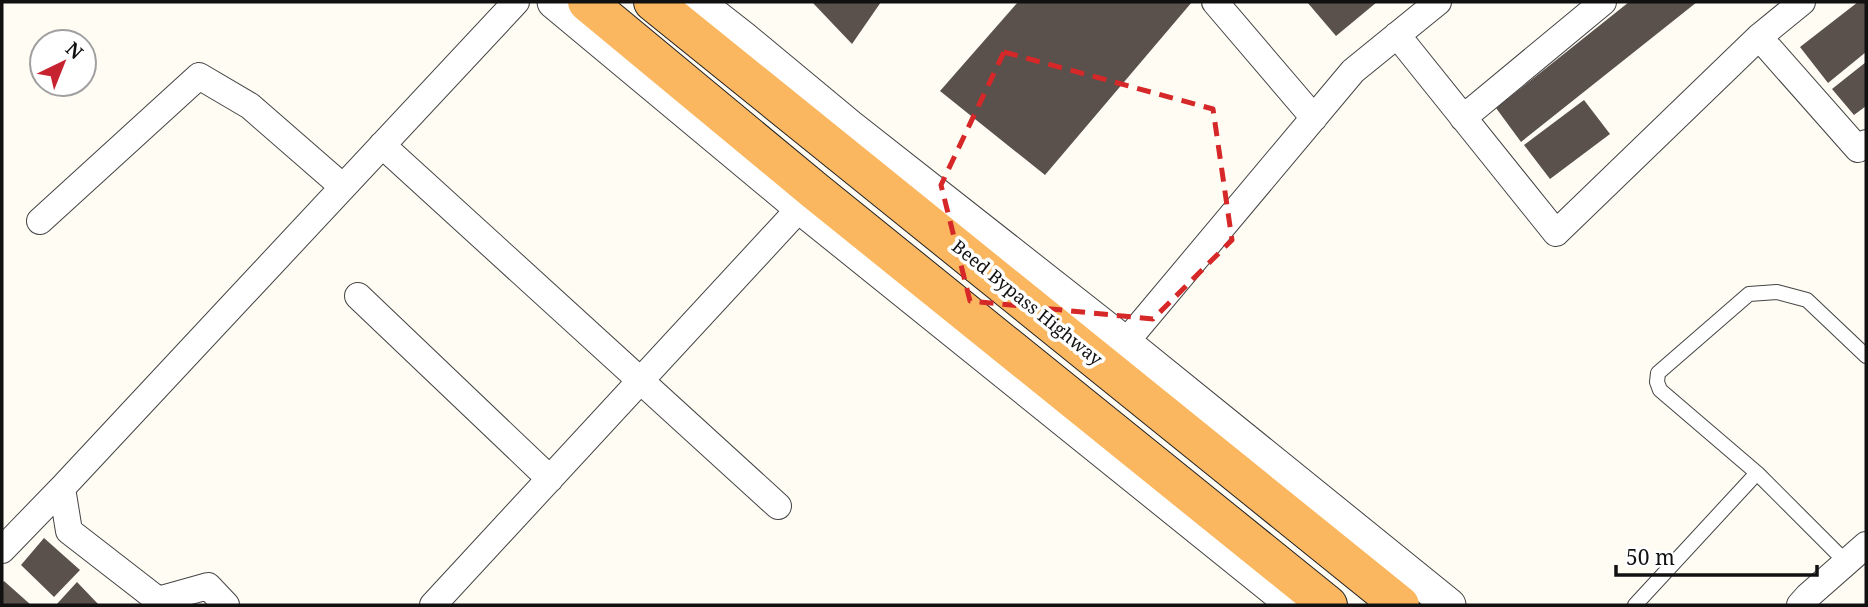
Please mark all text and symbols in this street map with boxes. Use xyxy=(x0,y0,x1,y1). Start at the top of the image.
north arrow xyxy=(28,28,98,98)
text: N xyxy=(60,36,89,65)
street label: Beed Bypass Highway xyxy=(947,234,1109,371)
scale bar xyxy=(1616,534,1817,578)
text: 50 m xyxy=(1626,543,1675,571)

